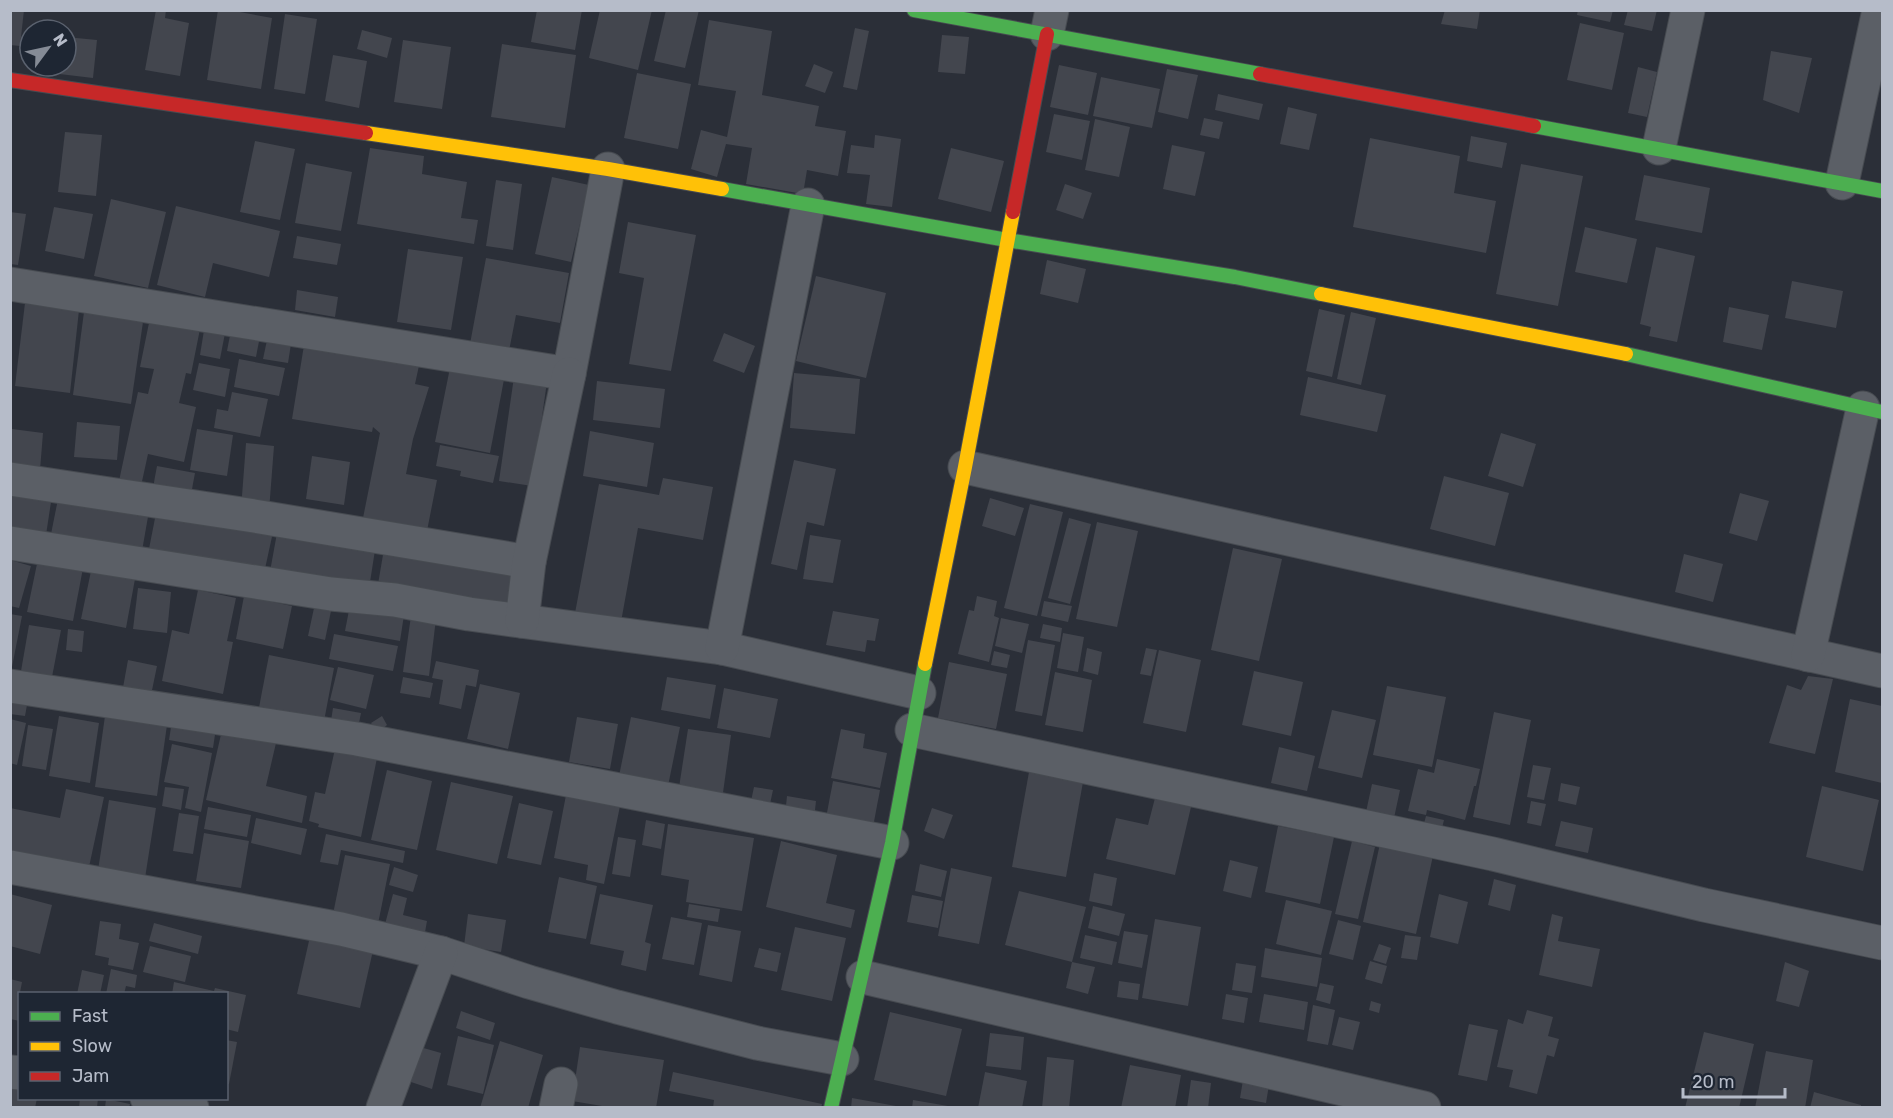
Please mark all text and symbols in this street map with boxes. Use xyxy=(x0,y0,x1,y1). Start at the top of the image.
north arrow xyxy=(18,18,78,78)
text: N xyxy=(49,30,71,50)
legend xyxy=(18,992,228,1100)
text: Fast xyxy=(72,1005,108,1027)
text: Slow xyxy=(72,1035,112,1057)
scale bar xyxy=(1683,1061,1785,1099)
text: Jam xyxy=(72,1065,109,1087)
text: 20 m xyxy=(1692,1071,1734,1093)

